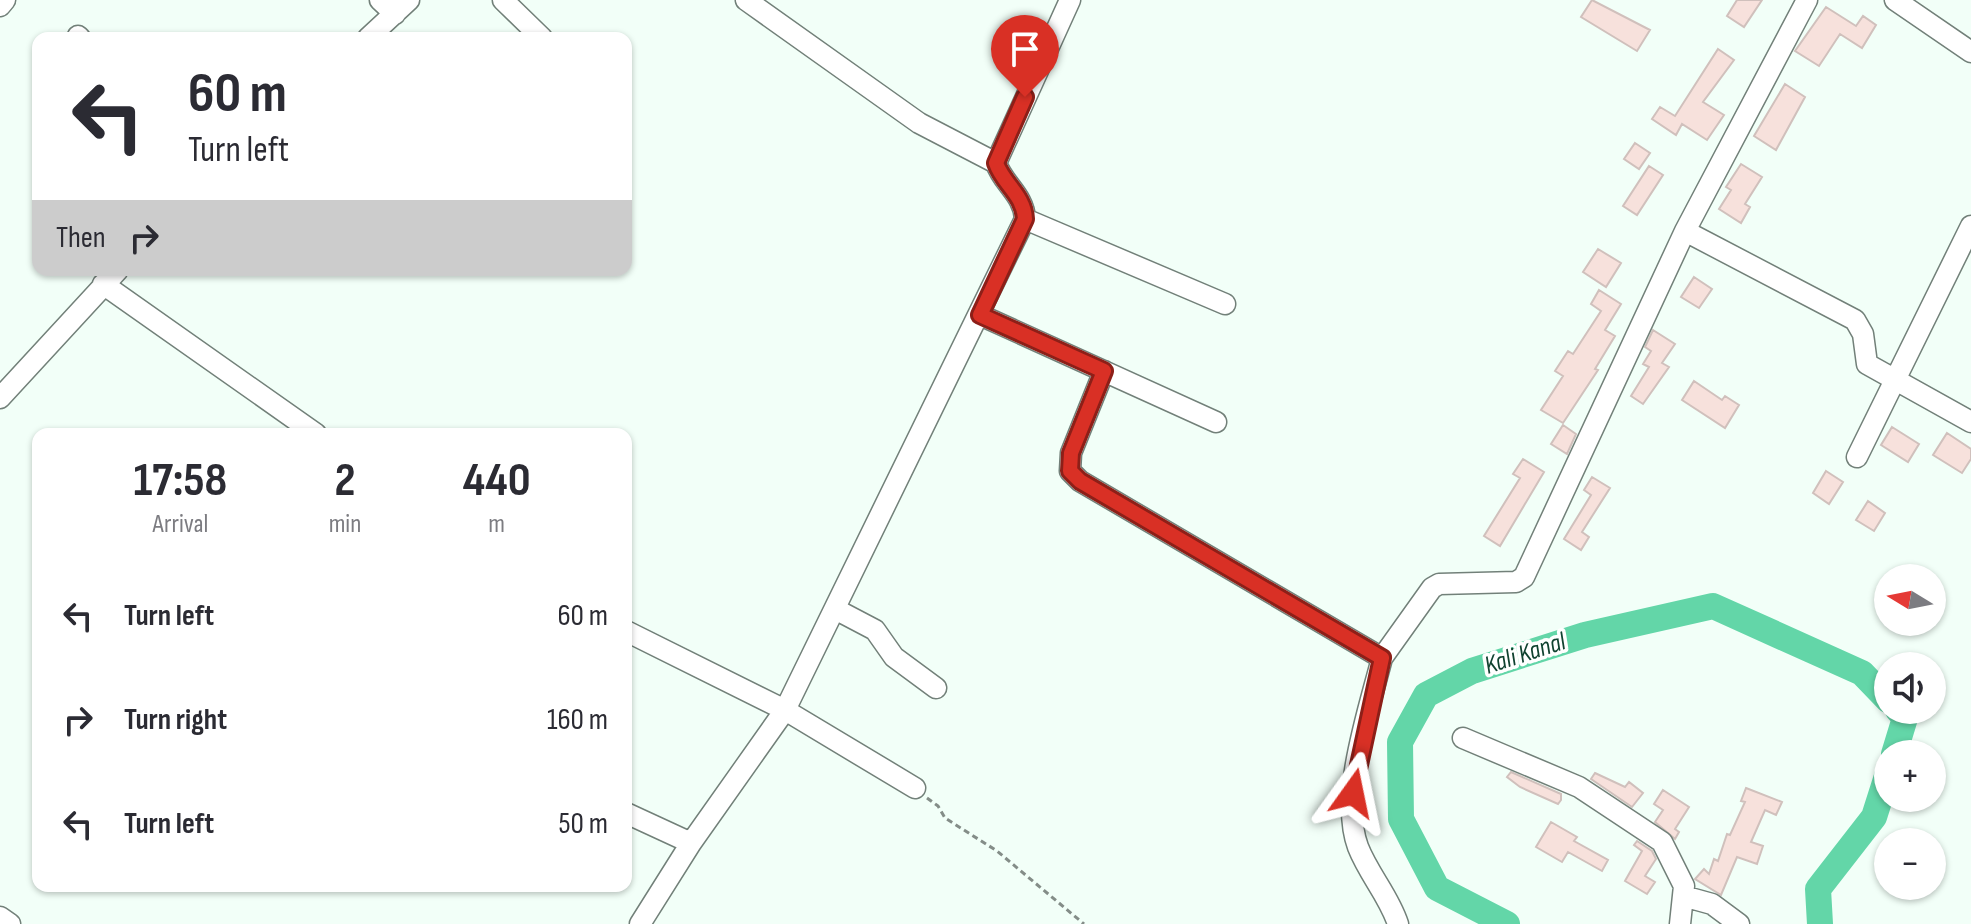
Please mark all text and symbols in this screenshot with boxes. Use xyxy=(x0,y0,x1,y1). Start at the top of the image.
pin xyxy=(991,15,1059,97)
icon: arrive xyxy=(1003,27,1047,71)
text: 60 m xyxy=(188,61,287,128)
icon: left xyxy=(56,64,160,168)
text: Turn left xyxy=(188,129,289,172)
icon: right xyxy=(122,216,166,260)
text: Then xyxy=(56,220,106,256)
text: 17:58 xyxy=(133,452,227,509)
text: 2 xyxy=(334,452,356,509)
text: 440 xyxy=(463,452,530,509)
text: Arrival xyxy=(152,509,208,540)
text: min xyxy=(329,509,361,540)
text: m xyxy=(488,509,505,540)
north arrow xyxy=(1874,564,1946,636)
map controls xyxy=(1874,564,1946,900)
icon: left xyxy=(56,594,100,638)
text: Turn left xyxy=(124,598,214,634)
text: 60 m xyxy=(557,598,608,634)
water label: Kali Kanal xyxy=(1481,626,1571,682)
button: sound xyxy=(1874,652,1946,724)
icon: right xyxy=(56,698,100,742)
text: Turn right xyxy=(124,702,227,738)
text: 160 m xyxy=(547,702,608,738)
button: + xyxy=(1874,740,1946,812)
position arrow xyxy=(1311,751,1395,835)
icon: left xyxy=(56,802,100,846)
text: Turn left xyxy=(124,806,214,842)
text: 50 m xyxy=(559,806,608,842)
button: − xyxy=(1874,828,1946,900)

